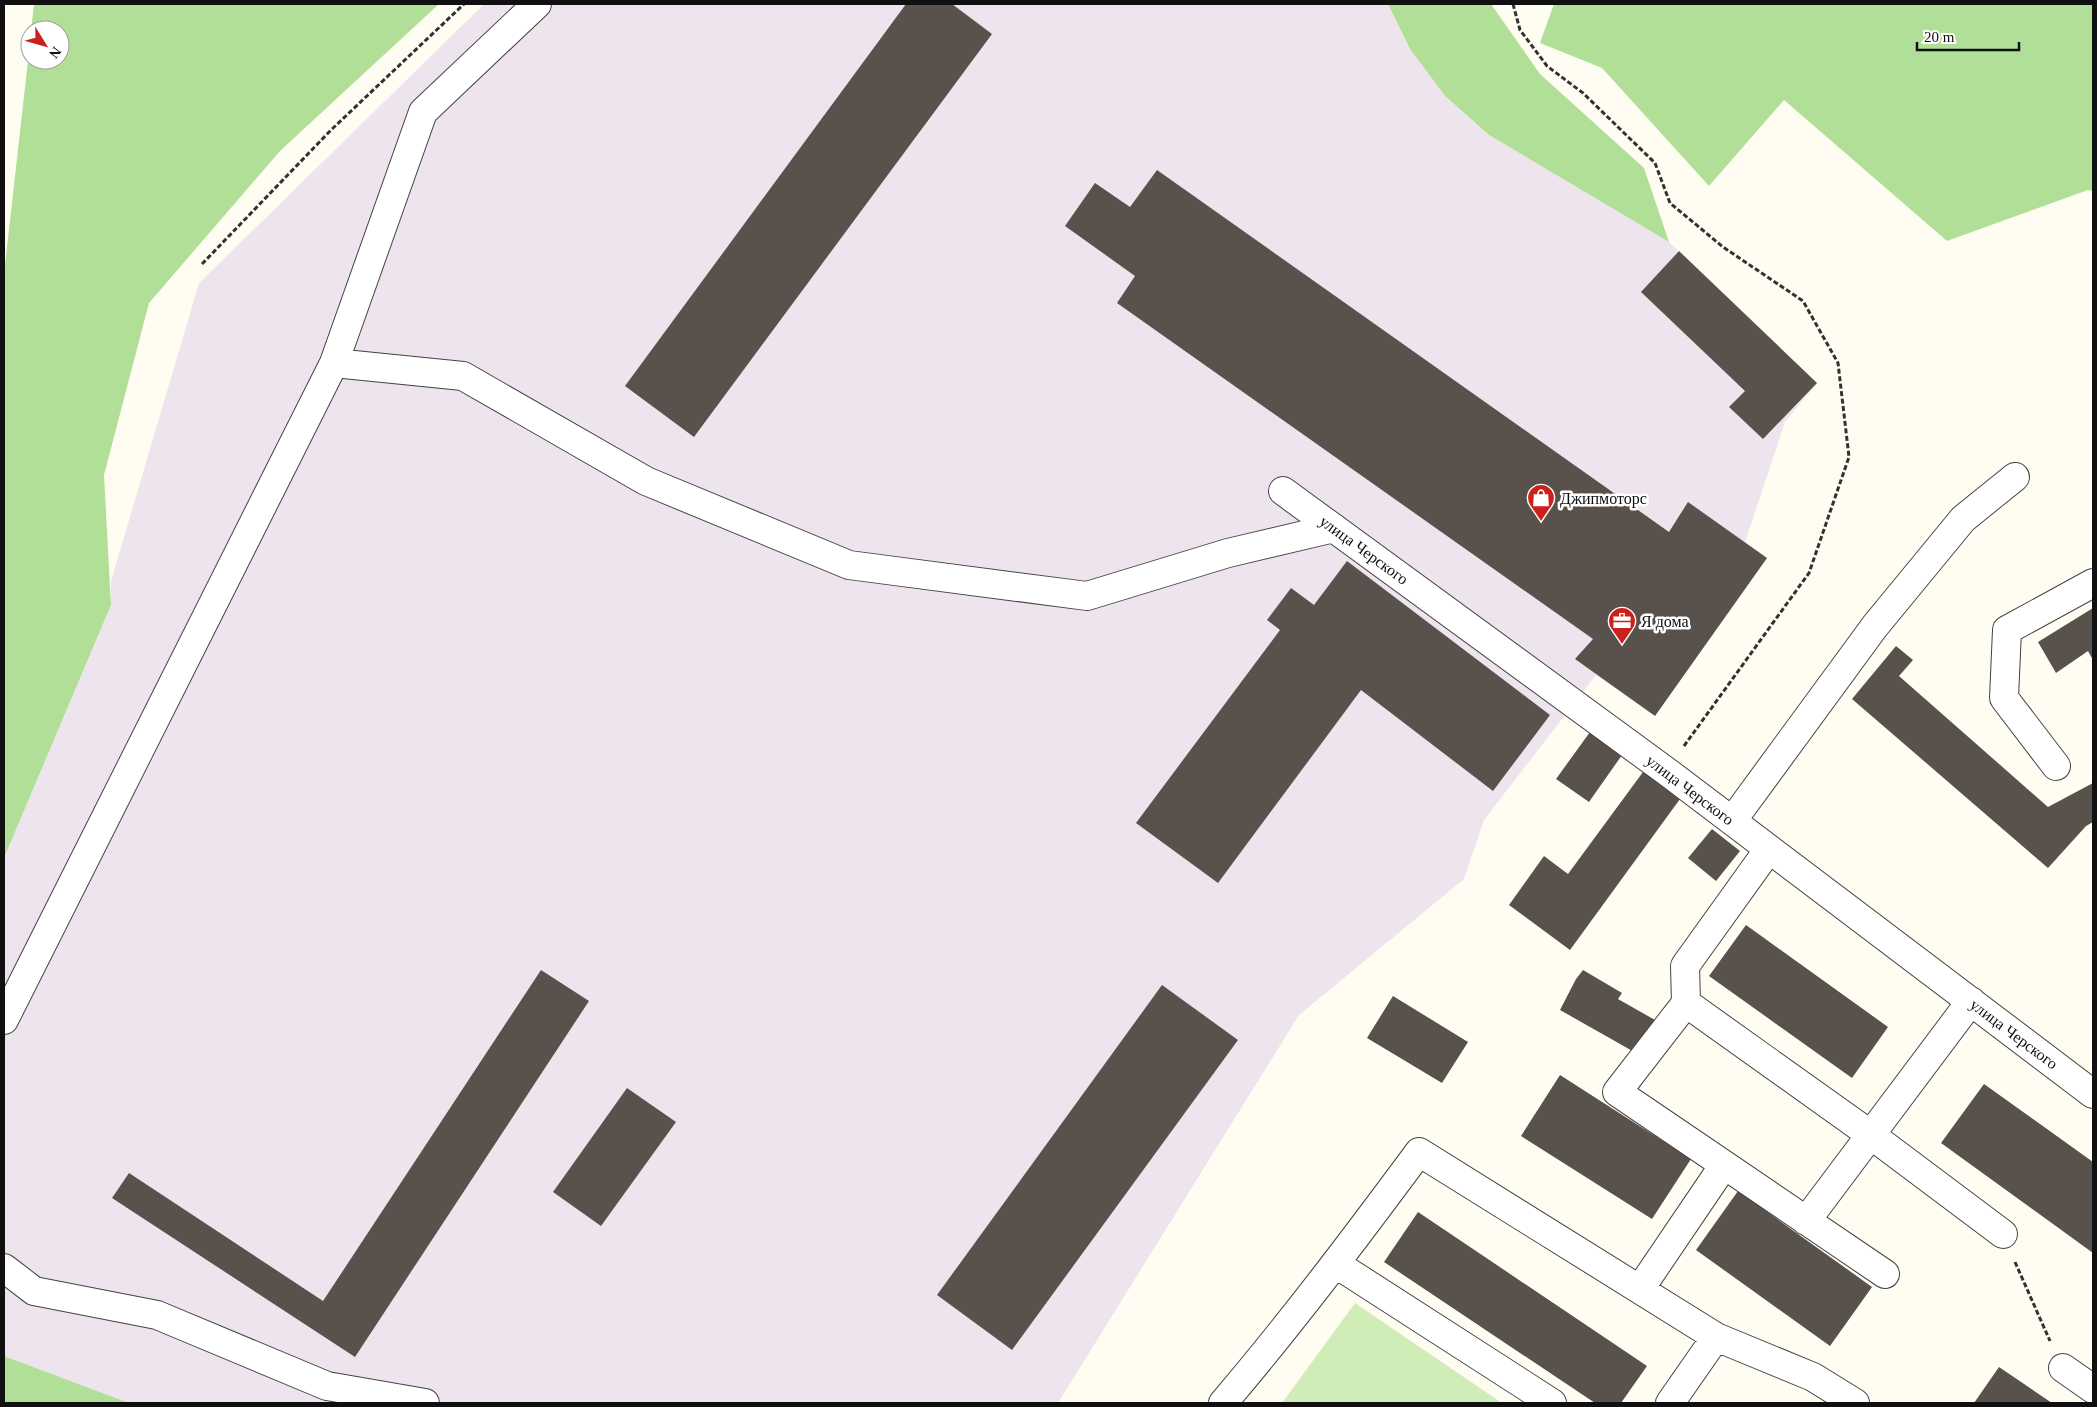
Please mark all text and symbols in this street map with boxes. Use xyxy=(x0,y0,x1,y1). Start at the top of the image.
north arrow xyxy=(20,20,70,70)
scale bar xyxy=(1917,20,2020,52)
text: 20 m xyxy=(1924,29,1955,45)
text: N xyxy=(46,44,64,61)
shop icon: Джипмоторс xyxy=(1526,483,1556,522)
place label: Джипмоторс xyxy=(1560,490,1647,508)
street label: улица Черского xyxy=(1316,512,1412,589)
office icon: Я дома xyxy=(1607,606,1637,645)
place label: Я дома xyxy=(1641,613,1689,631)
street label: улица Черского xyxy=(1642,752,1737,829)
street label: улица Черского xyxy=(1966,996,2061,1073)

